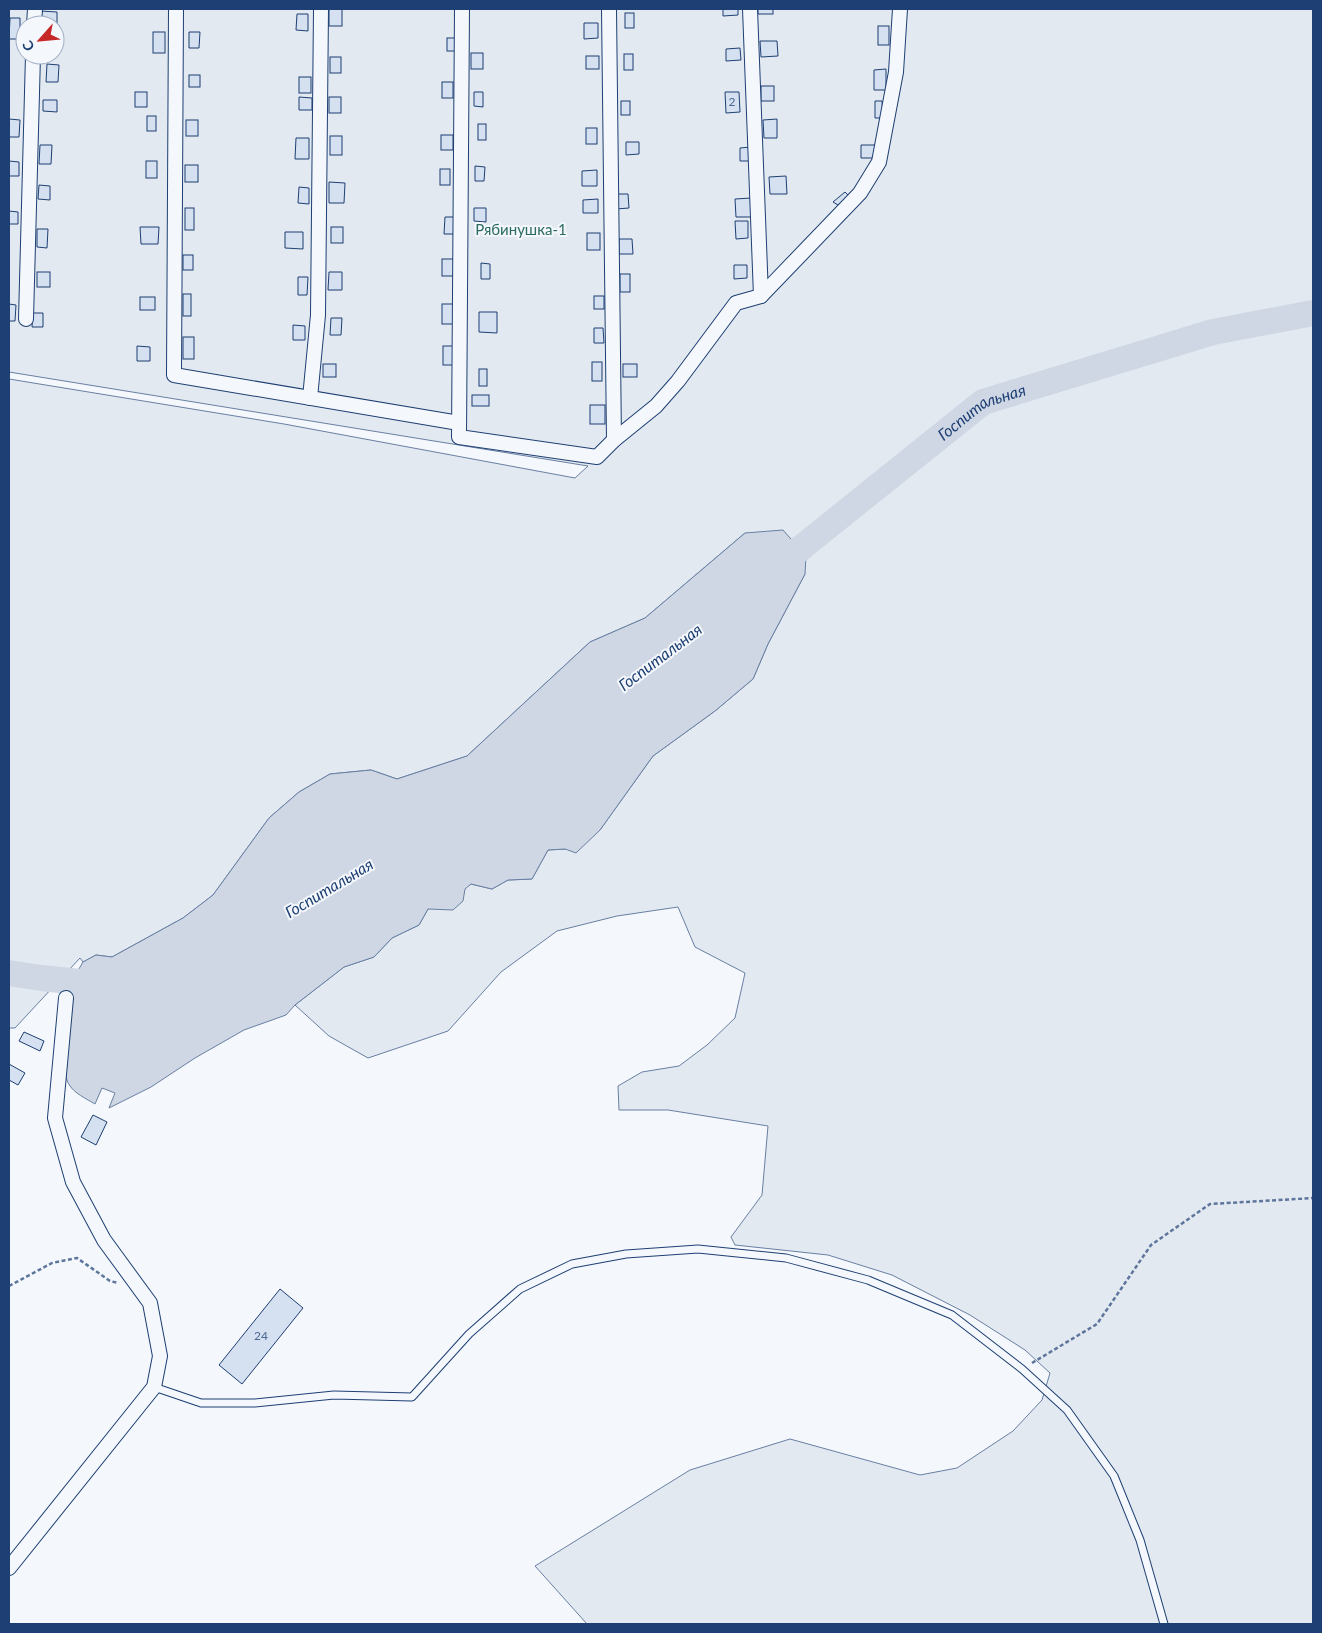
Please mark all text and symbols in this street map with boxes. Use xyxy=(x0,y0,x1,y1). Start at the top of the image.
north arrow xyxy=(15,15,65,65)
text: С xyxy=(18,37,38,54)
house number: 2 xyxy=(729,94,736,109)
park label: Рябинушка-1 xyxy=(475,220,567,238)
water label: Госпитальная xyxy=(933,380,1028,444)
water label: Госпитальная xyxy=(614,619,705,694)
water label: Госпитальная xyxy=(281,854,376,921)
house number: 24 xyxy=(254,1328,268,1343)

